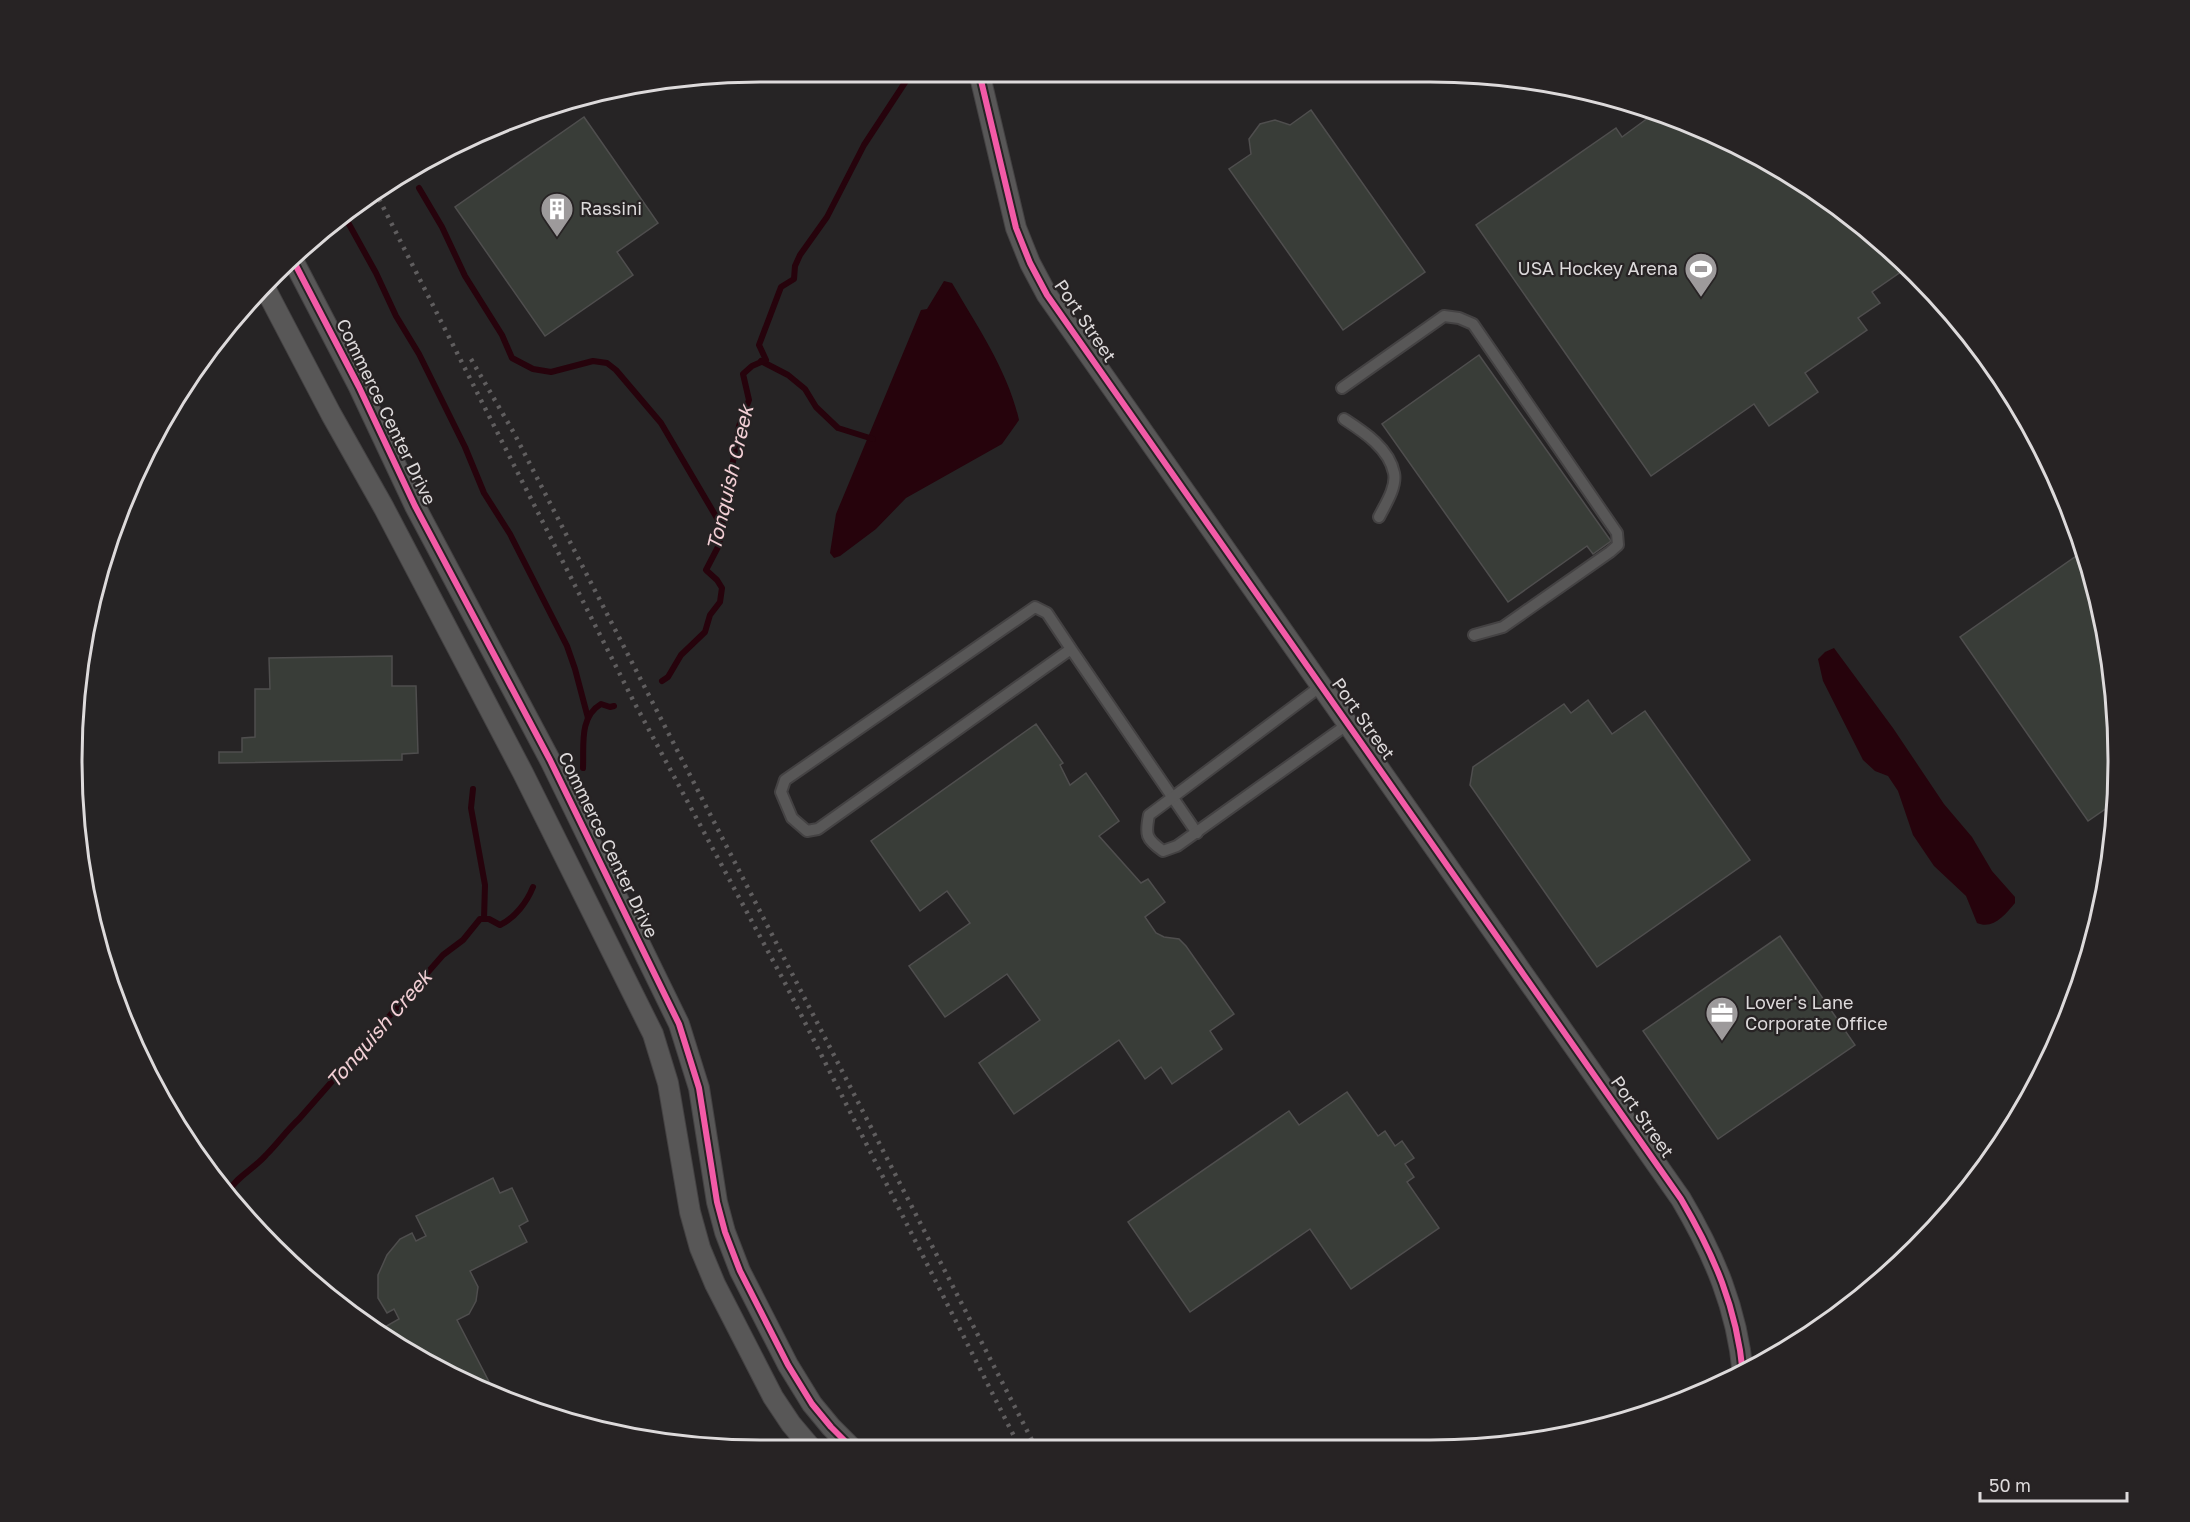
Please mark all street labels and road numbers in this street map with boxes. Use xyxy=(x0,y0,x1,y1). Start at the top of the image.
street label: Port Street xyxy=(1050,275,1121,366)
street label: Commerce Center Drive xyxy=(332,315,442,508)
street label: Port Street xyxy=(1328,673,1400,764)
street label: Commerce Center Drive xyxy=(554,748,664,941)
street label: Port Street xyxy=(1607,1071,1679,1162)

